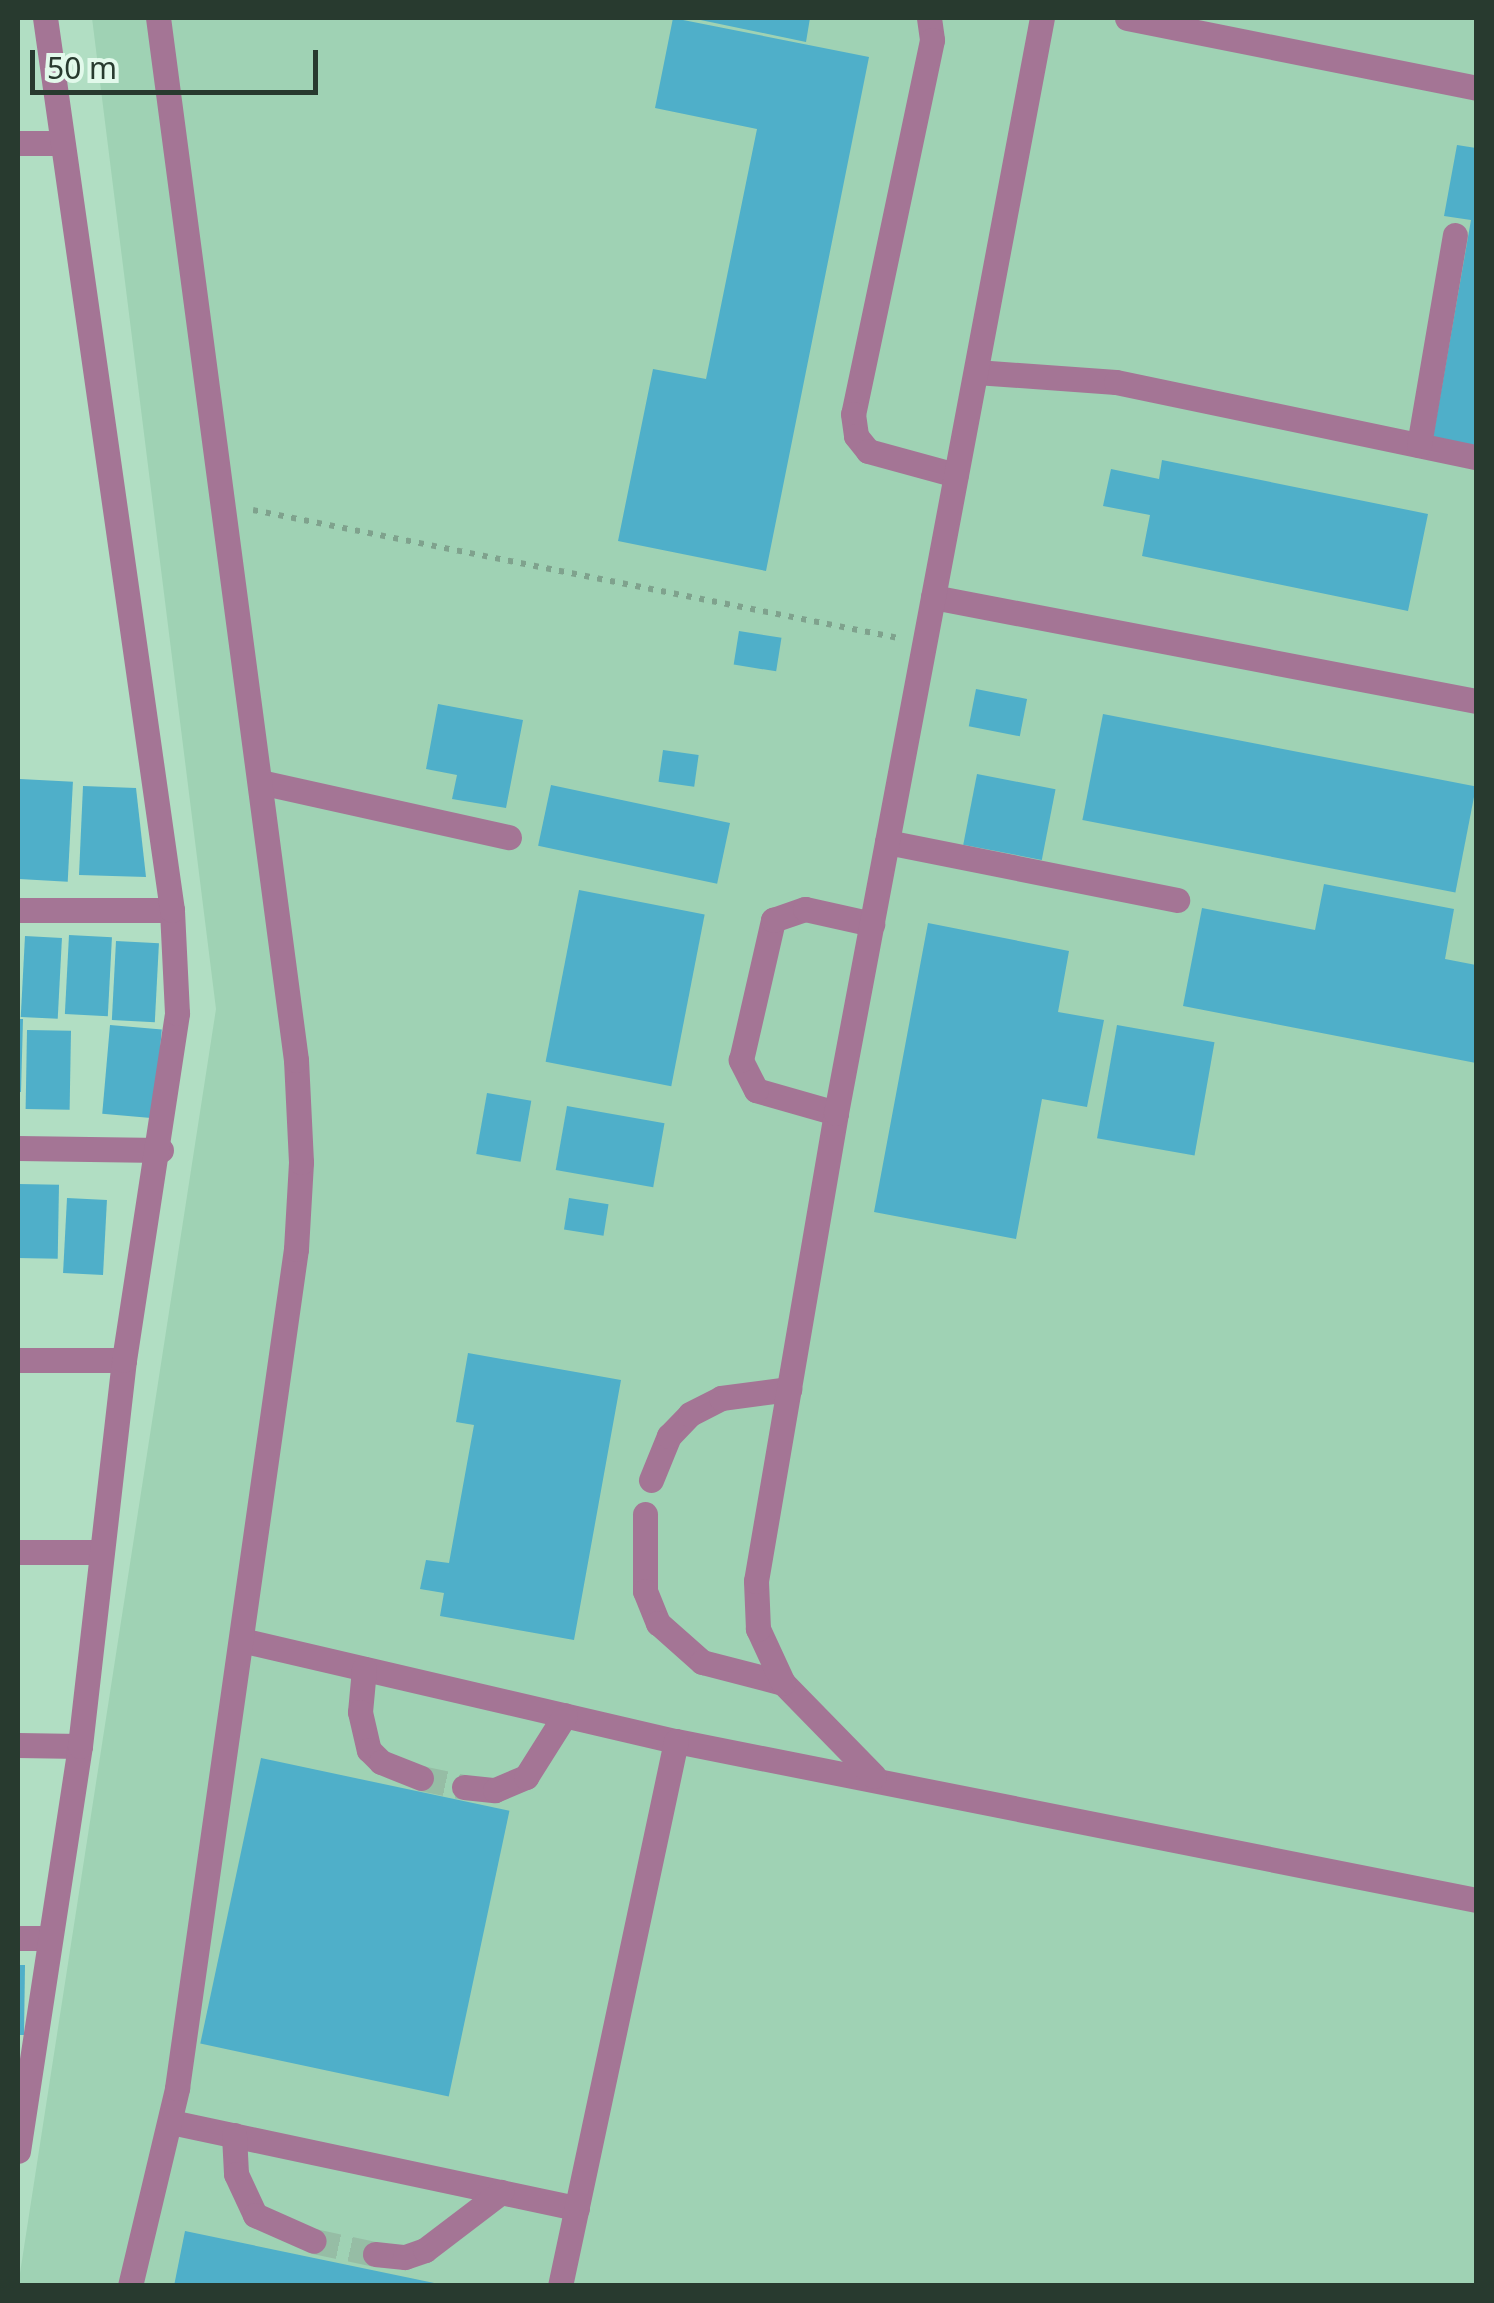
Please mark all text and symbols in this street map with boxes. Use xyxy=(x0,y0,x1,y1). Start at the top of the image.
scale bar xyxy=(35,30,322,92)
text: 50 m xyxy=(47,47,117,88)

